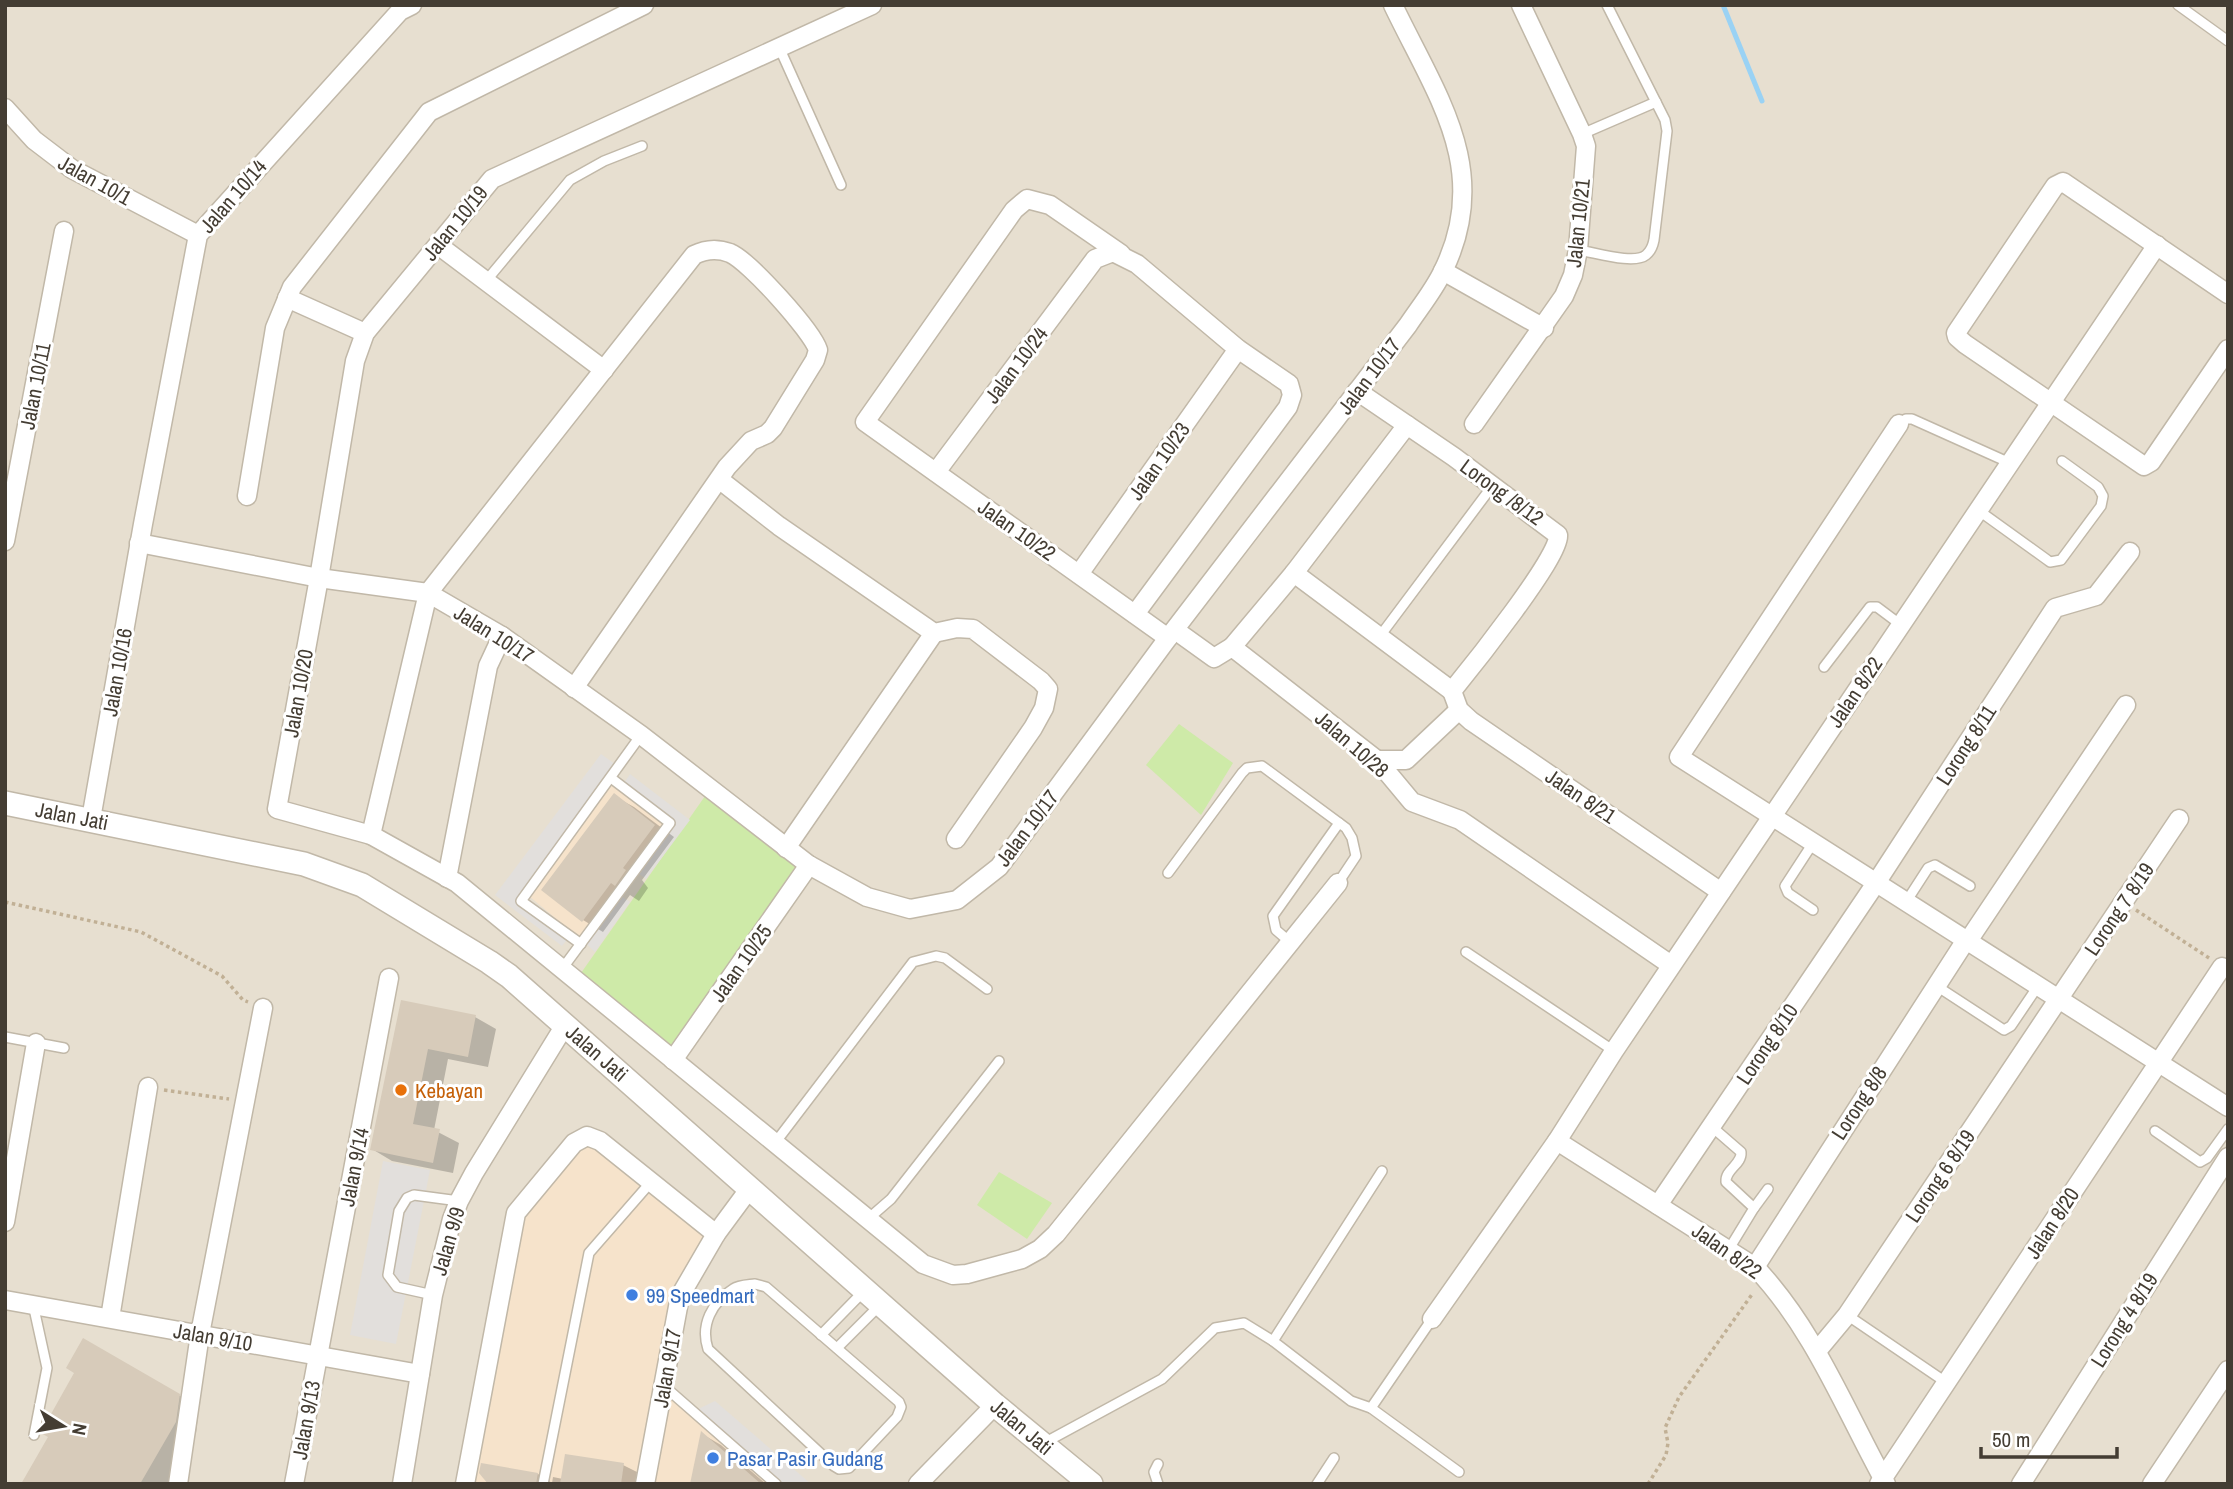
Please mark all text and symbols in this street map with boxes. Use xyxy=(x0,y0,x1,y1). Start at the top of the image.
street label: Jalan 10/1 xyxy=(53,148,137,212)
street label: Jalan 10/14 xyxy=(193,153,273,239)
street label: Jalan 10/21 xyxy=(1559,177,1597,269)
street label: Jalan 10/19 xyxy=(416,179,494,267)
street label: Jalan 10/24 xyxy=(978,320,1055,409)
street label: Jalan 10/17 xyxy=(1331,332,1407,420)
street label: Jalan 10/11 xyxy=(12,340,58,432)
street label: Jalan 10/23 xyxy=(1122,416,1196,506)
street label: Lorong /8/12 xyxy=(1454,452,1550,532)
street label: Jalan 10/22 xyxy=(972,493,1062,567)
street label: Jalan 10/17 xyxy=(449,598,539,670)
street label: Jalan 10/16 xyxy=(95,626,139,718)
street label: Jalan 10/20 xyxy=(276,647,320,739)
street label: Jalan 8/22 xyxy=(1821,651,1889,733)
street label: Lorong 8/11 xyxy=(1929,699,2003,791)
street label: Jalan 10/28 xyxy=(1309,704,1395,784)
street label: Jalan 8/21 xyxy=(1540,762,1622,830)
street label: Jalan 10/17 xyxy=(989,784,1065,872)
street label: Jalan Jati xyxy=(33,795,111,837)
street label: Lorong 7 8/19 xyxy=(2077,857,2161,961)
street label: Jalan 10/25 xyxy=(704,918,778,1008)
street label: Lorong 8/10 xyxy=(1729,998,1805,1090)
street label: Jalan Jati xyxy=(560,1018,634,1088)
street label: Lorong 8/8 xyxy=(1824,1061,1894,1145)
place label: Kebayan xyxy=(415,1076,483,1105)
marker: Kebayan xyxy=(393,1082,409,1098)
street label: Lorong 6 8/19 xyxy=(1898,1124,1982,1228)
street label: Jalan 9/14 xyxy=(332,1125,376,1209)
street label: Jalan 8/20 xyxy=(2018,1182,2086,1264)
street label: Jalan 9/9 xyxy=(424,1203,472,1279)
street label: Jalan 8/22 xyxy=(1686,1216,1768,1286)
street label: Lorong 4 8/19 xyxy=(2084,1267,2164,1373)
place label: 99 Speedmart xyxy=(646,1281,754,1310)
marker: 99 Speedmart xyxy=(624,1287,640,1303)
street label: Jalan 9/10 xyxy=(171,1316,255,1358)
street label: Jalan 9/17 xyxy=(646,1326,688,1410)
street label: Jalan 9/13 xyxy=(285,1378,327,1462)
north arrow xyxy=(28,1391,98,1461)
street label: Jalan Jati xyxy=(984,1392,1060,1462)
scale bar xyxy=(1981,1416,2118,1460)
text: N xyxy=(66,1421,94,1437)
text: 50 m xyxy=(1992,1425,2030,1454)
place label: Pasar Pasir Gudang xyxy=(727,1444,883,1473)
marker: Pasar Pasir Gudang xyxy=(705,1450,721,1466)

